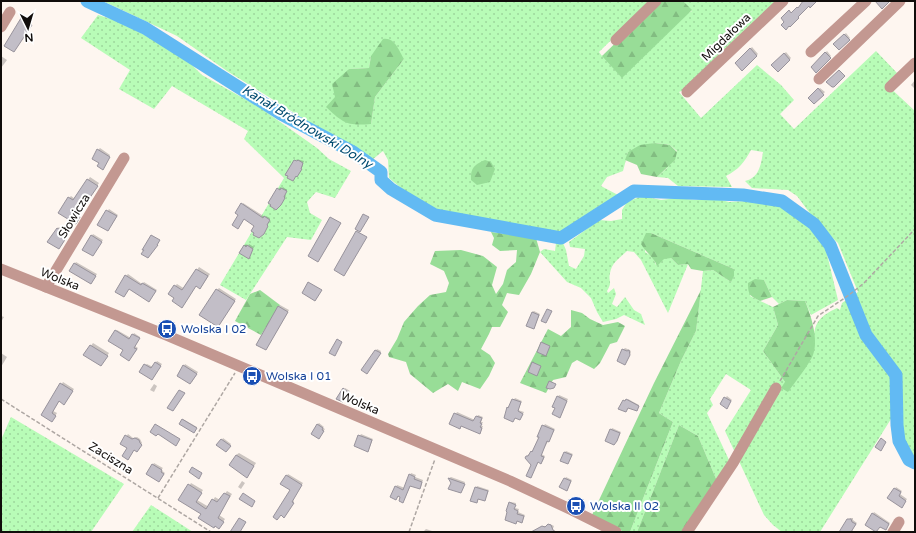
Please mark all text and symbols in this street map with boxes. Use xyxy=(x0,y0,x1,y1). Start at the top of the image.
north arrow xyxy=(8,8,48,48)
street label: Migdałowa xyxy=(699,10,753,64)
text: N xyxy=(24,31,34,44)
water label: Kanał Bródnowski Dolny xyxy=(239,82,377,173)
street label: Słowicza xyxy=(55,191,93,241)
street label: Wolska xyxy=(38,265,82,293)
bus stop icon: Wolska I 02 xyxy=(156,318,178,340)
place label: Wolska I 02 xyxy=(181,322,247,336)
bus stop icon: Wolska I 01 xyxy=(241,365,263,387)
place label: Wolska I 01 xyxy=(266,369,332,383)
street label: Wolska xyxy=(338,389,382,417)
street label: Zaciszna xyxy=(86,439,136,477)
bus stop icon: Wolska II 02 xyxy=(565,495,587,517)
place label: Wolska II 02 xyxy=(590,499,659,513)

